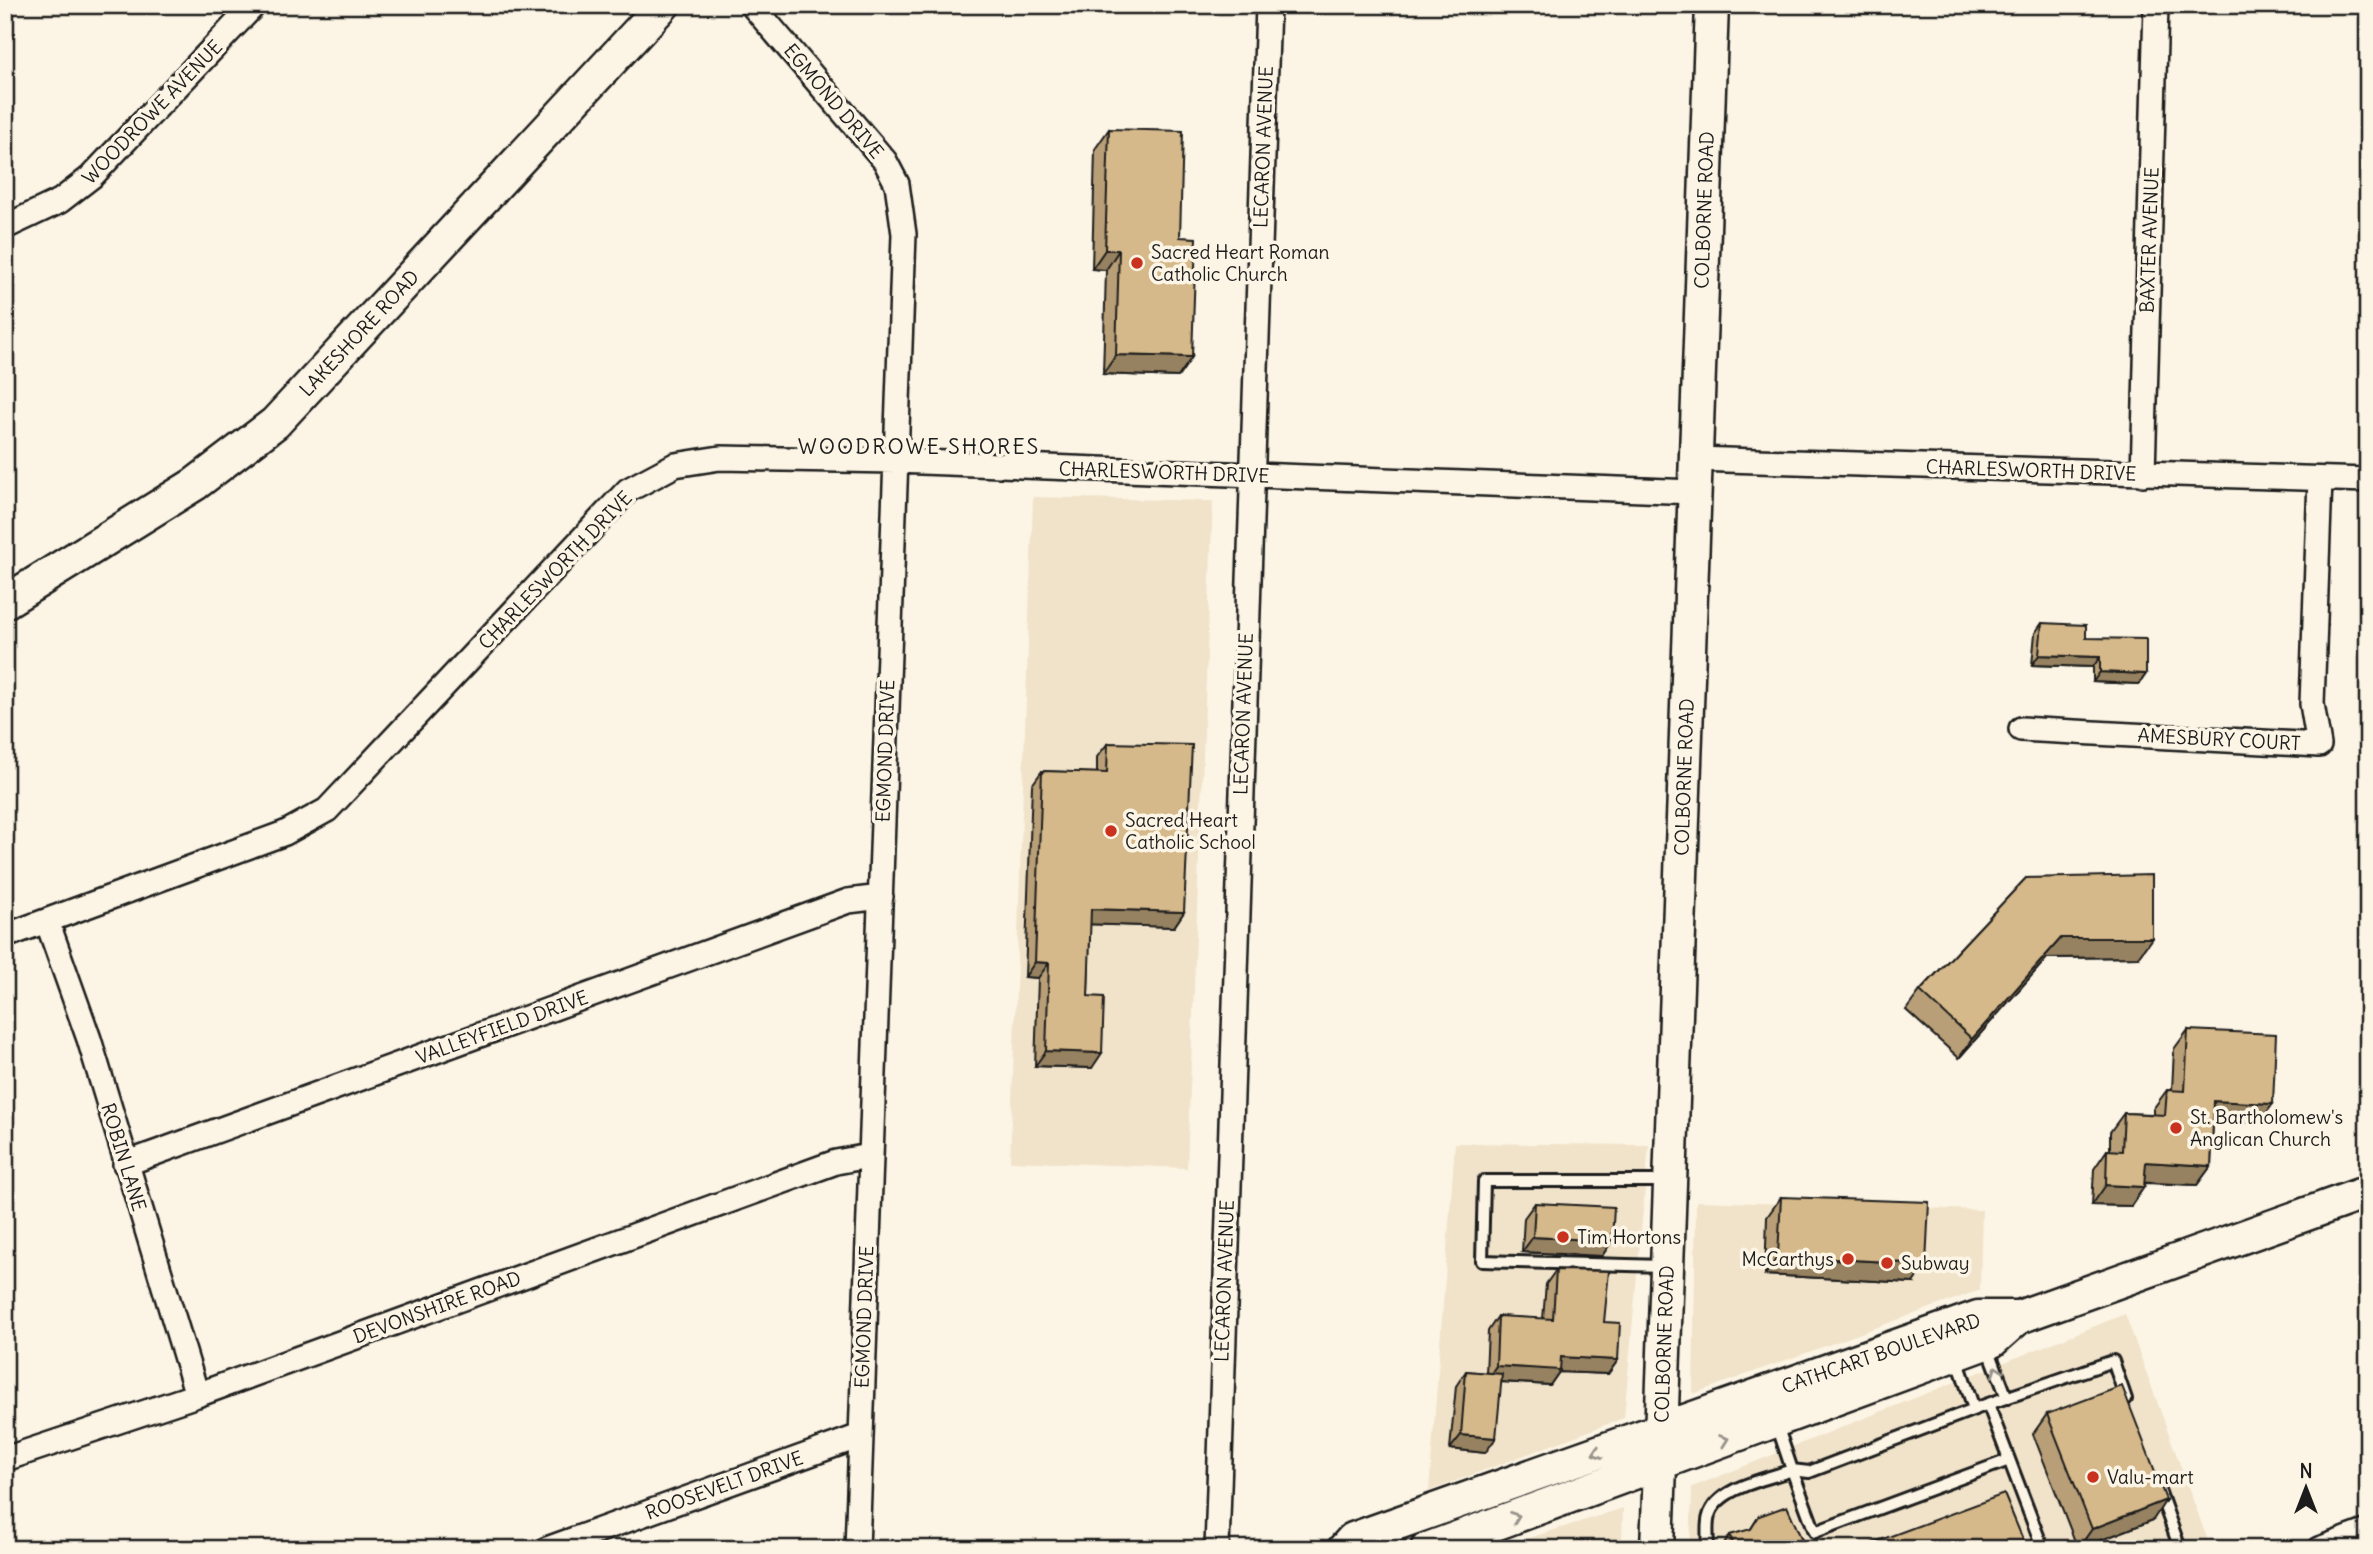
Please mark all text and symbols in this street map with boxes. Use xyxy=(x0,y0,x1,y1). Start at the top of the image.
street label: WOODROWE AVENUE xyxy=(77,35,227,189)
street label: EGMOND DRIVE xyxy=(779,39,889,163)
street label: LECARON AVENUE xyxy=(1248,66,1278,228)
street label: COLBORNE ROAD xyxy=(1689,131,1719,289)
street label: BAXTER AVENUE xyxy=(2134,167,2164,313)
place label: Sacred Heart Roman Catholic Church xyxy=(1151,240,1330,286)
marker: Sacred Heart Roman Catholic Church xyxy=(1129,255,1145,271)
street label: LAKESHORE ROAD xyxy=(294,265,424,401)
district label: WOODROWE SHORES xyxy=(798,433,1040,460)
street label: CHARLESWORTH DRIVE xyxy=(1925,454,2137,486)
street label: CHARLESWORTH DRIVE xyxy=(1058,456,1270,488)
street label: CHARLESWORTH DRIVE xyxy=(473,486,637,654)
street label: LECARON AVENUE xyxy=(1228,633,1258,795)
street label: EGMOND DRIVE xyxy=(871,679,899,823)
street label: COLBORNE ROAD xyxy=(1669,698,1699,856)
street label: AMESBURY COURT xyxy=(2137,723,2301,755)
place label: Sacred Heart Catholic School xyxy=(1125,808,1256,854)
marker: Sacred Heart Catholic School xyxy=(1103,823,1119,839)
street label: VALLEYFIELD DRIVE xyxy=(413,985,591,1069)
street label: ROBIN LANE xyxy=(96,1100,152,1214)
place label: St. Bartholomew's Anglican Church xyxy=(2190,1105,2343,1151)
marker: St. Bartholomew's Anglican Church xyxy=(2168,1120,2184,1136)
street label: LECARON AVENUE xyxy=(1209,1200,1239,1362)
place label: Tim Hortons xyxy=(1577,1225,1681,1249)
marker: Tim Hortons xyxy=(1555,1229,1571,1245)
street label: EGMOND DRIVE xyxy=(850,1245,878,1389)
place label: McCarthys xyxy=(1742,1247,1834,1271)
marker: McCarthys xyxy=(1840,1251,1856,1267)
place label: Subway xyxy=(1901,1251,1970,1275)
marker: Subway xyxy=(1879,1255,1895,1271)
street label: DEVONSHIRE ROAD xyxy=(350,1265,524,1349)
street label: COLBORNE ROAD xyxy=(1649,1265,1679,1423)
street label: CATHCART BOULEVARD xyxy=(1778,1308,1984,1398)
one-way arrow xyxy=(1991,1365,2005,1377)
one-way arrow xyxy=(1718,1434,1730,1448)
street label: ROOSEVELT DRIVE xyxy=(642,1445,806,1525)
one-way arrow xyxy=(1591,1445,1603,1459)
north arrow xyxy=(2272,1452,2342,1522)
text: N xyxy=(2299,1459,2313,1483)
place label: Valu-mart xyxy=(2107,1465,2194,1489)
marker: Valu-mart xyxy=(2085,1469,2101,1485)
one-way arrow xyxy=(1508,1511,1520,1525)

